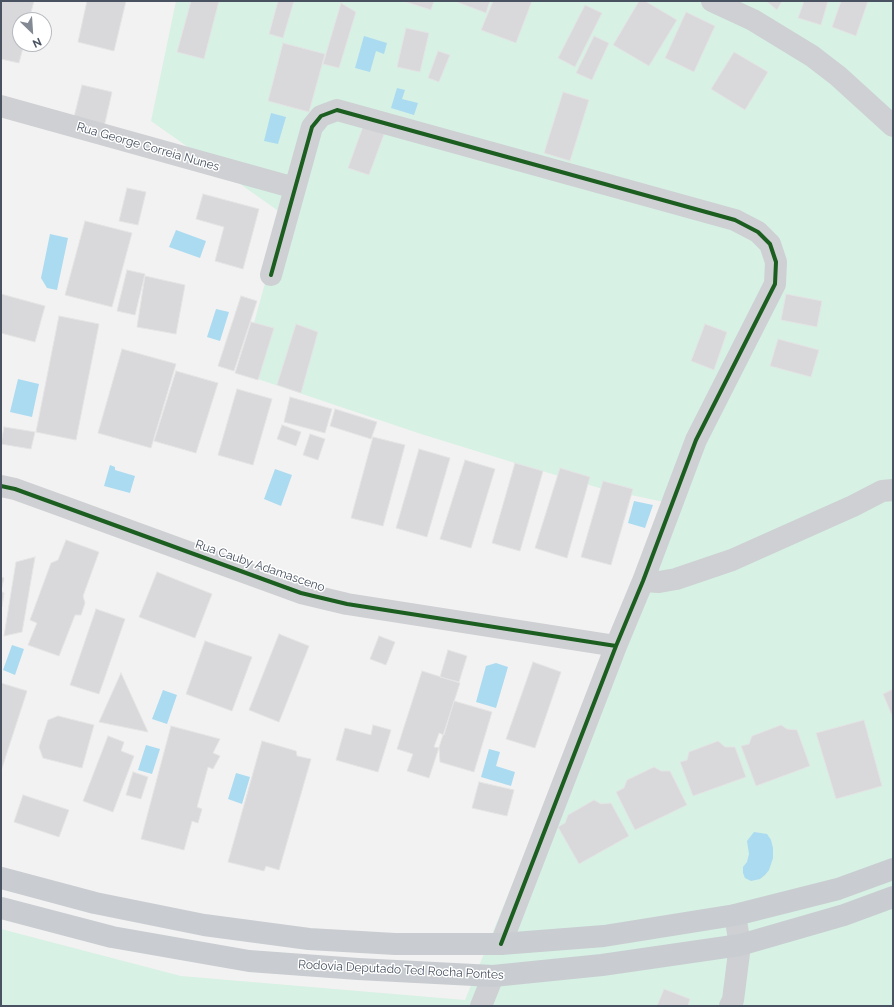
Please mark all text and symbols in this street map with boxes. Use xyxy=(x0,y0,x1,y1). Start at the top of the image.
north arrow xyxy=(12,12,52,52)
text: N xyxy=(30,35,43,50)
street label: Rua George Correia Nunes xyxy=(75,120,221,174)
street label: Rua Cauby Adamasceno xyxy=(193,537,327,595)
street label: Rodovia Deputado Ted Rocha Pontes xyxy=(298,957,504,983)

